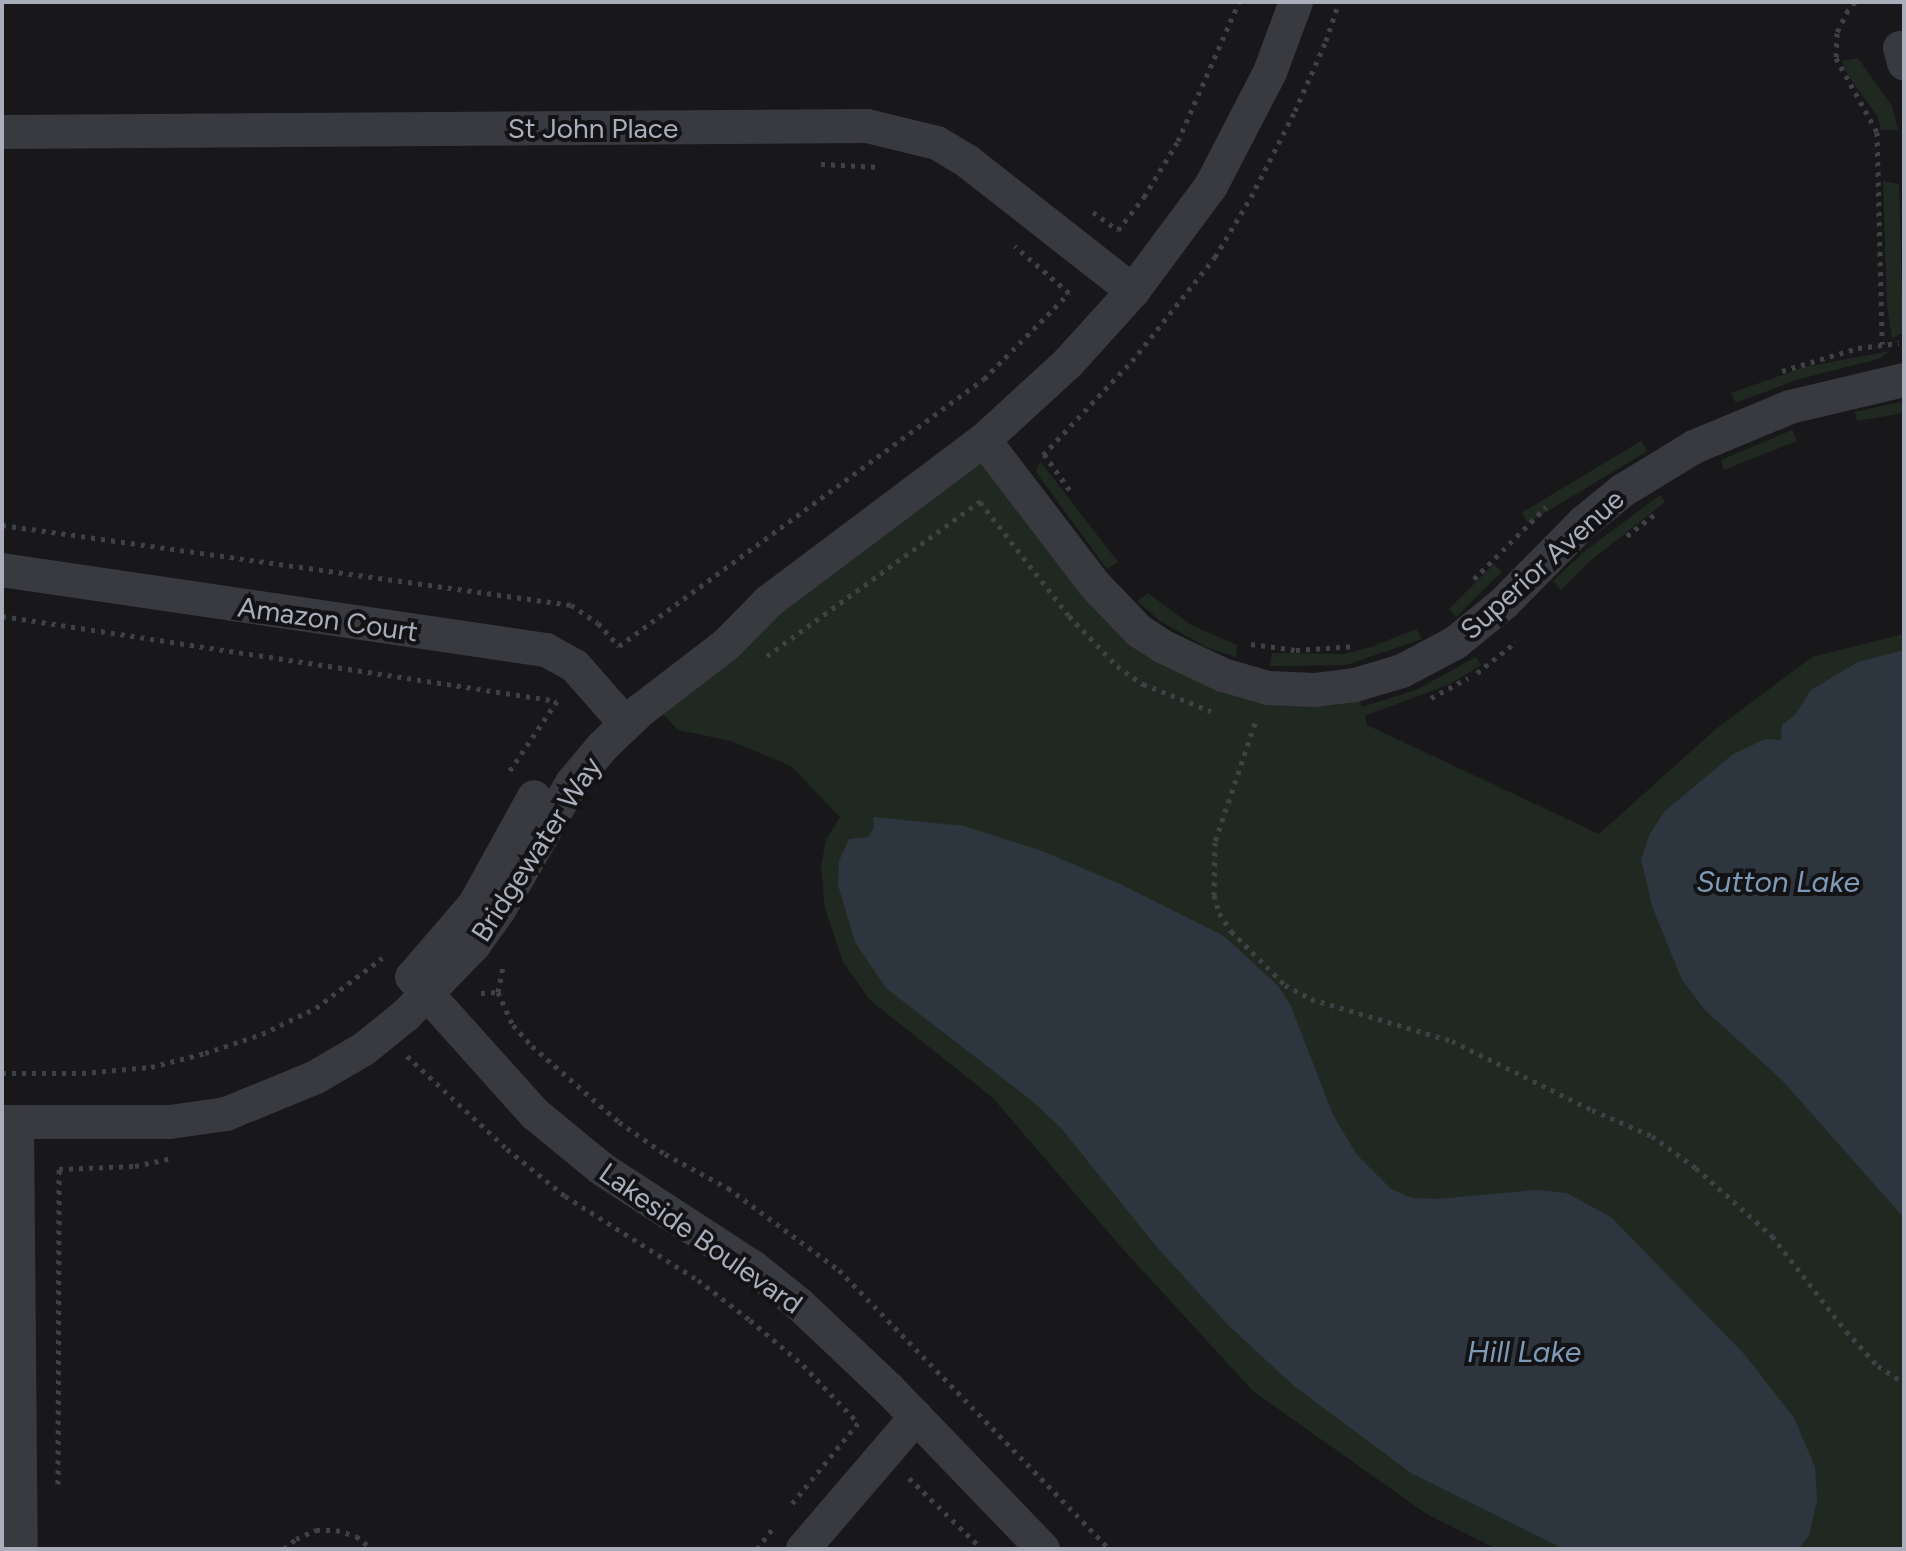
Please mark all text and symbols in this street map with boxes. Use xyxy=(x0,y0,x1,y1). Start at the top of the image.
street label: St John Place xyxy=(508,111,678,145)
street label: Superior Avenue xyxy=(1454,482,1630,646)
street label: Amazon Court xyxy=(236,590,420,648)
street label: Bridgewater Way xyxy=(464,750,608,948)
water label: Sutton Lake xyxy=(1696,864,1860,900)
street label: Lakeside Boulevard xyxy=(593,1155,809,1321)
water label: Hill Lake xyxy=(1467,1334,1581,1370)

